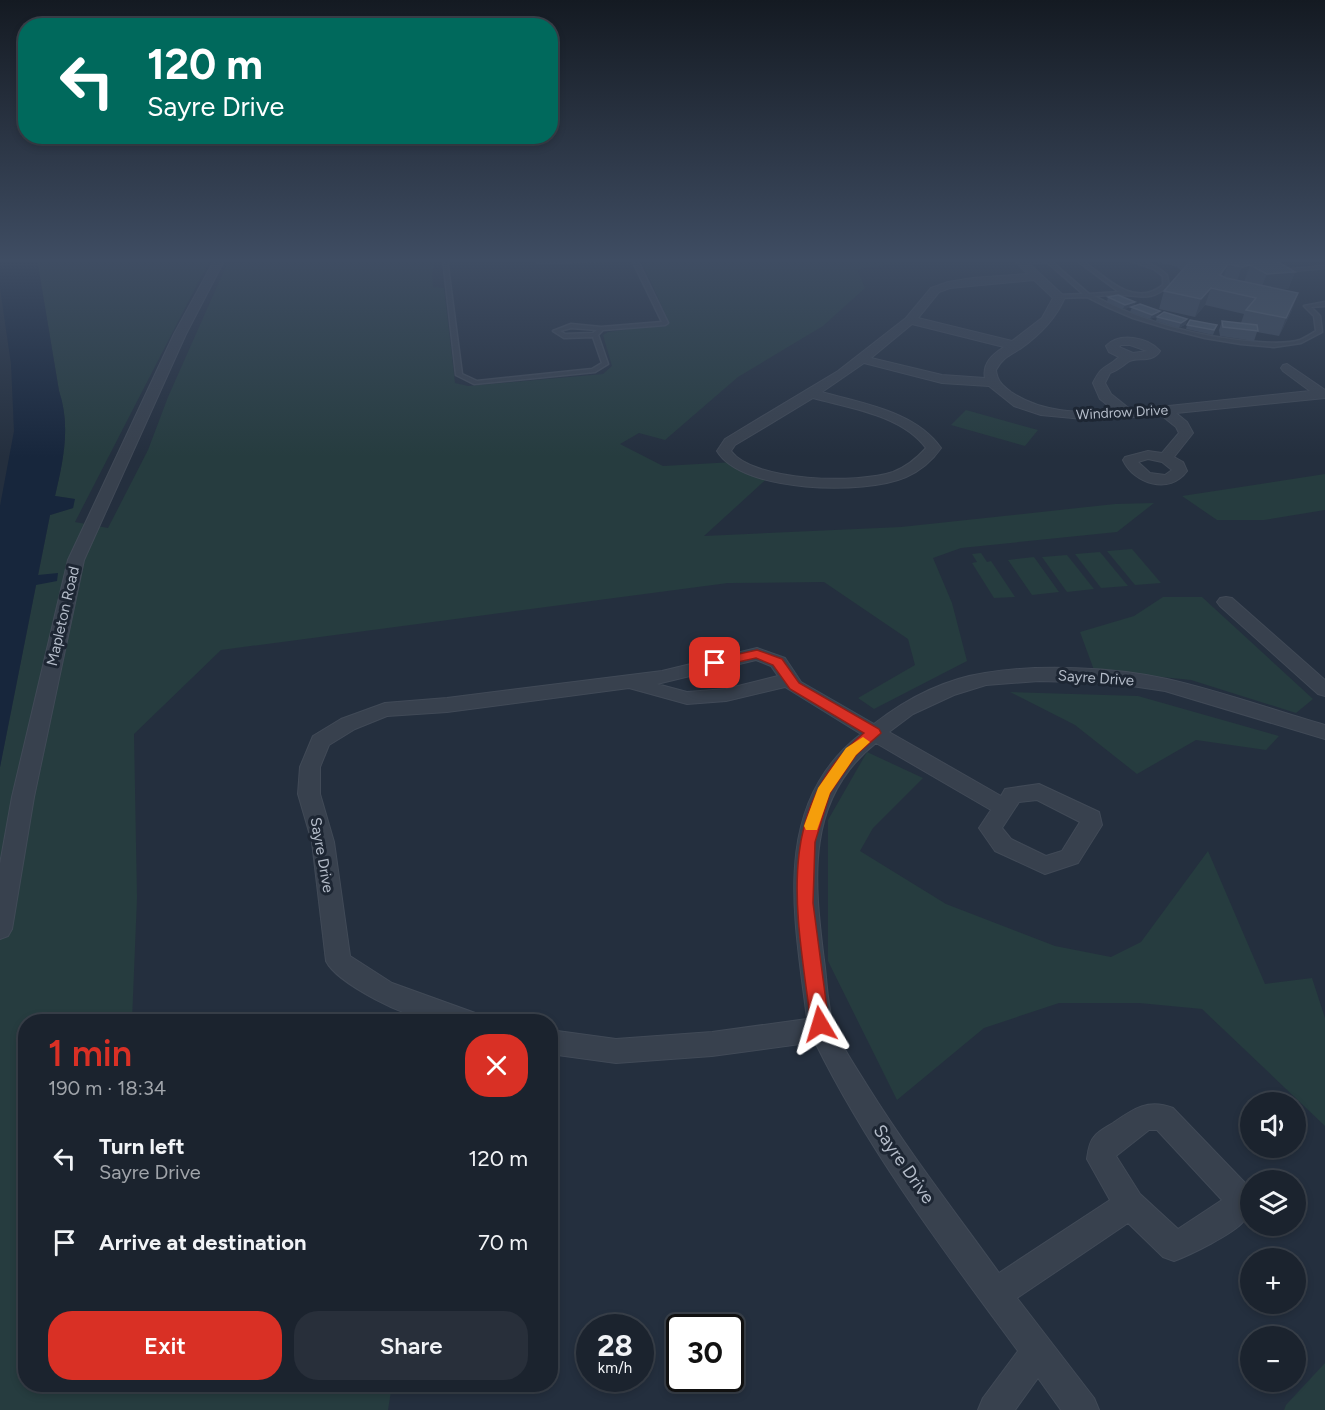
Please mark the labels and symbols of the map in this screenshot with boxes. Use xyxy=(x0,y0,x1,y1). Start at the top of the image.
street label: Windrow Drive xyxy=(1076,402,1169,423)
street label: Mapleton Road xyxy=(43,564,83,668)
pin xyxy=(689,637,740,688)
street label: Sayre Drive xyxy=(1057,666,1135,690)
street label: Sayre Drive xyxy=(307,816,337,894)
position arrow xyxy=(788,992,852,1056)
street label: Sayre Drive xyxy=(869,1120,939,1208)
speed limit sign: 30 xyxy=(666,1314,744,1392)

